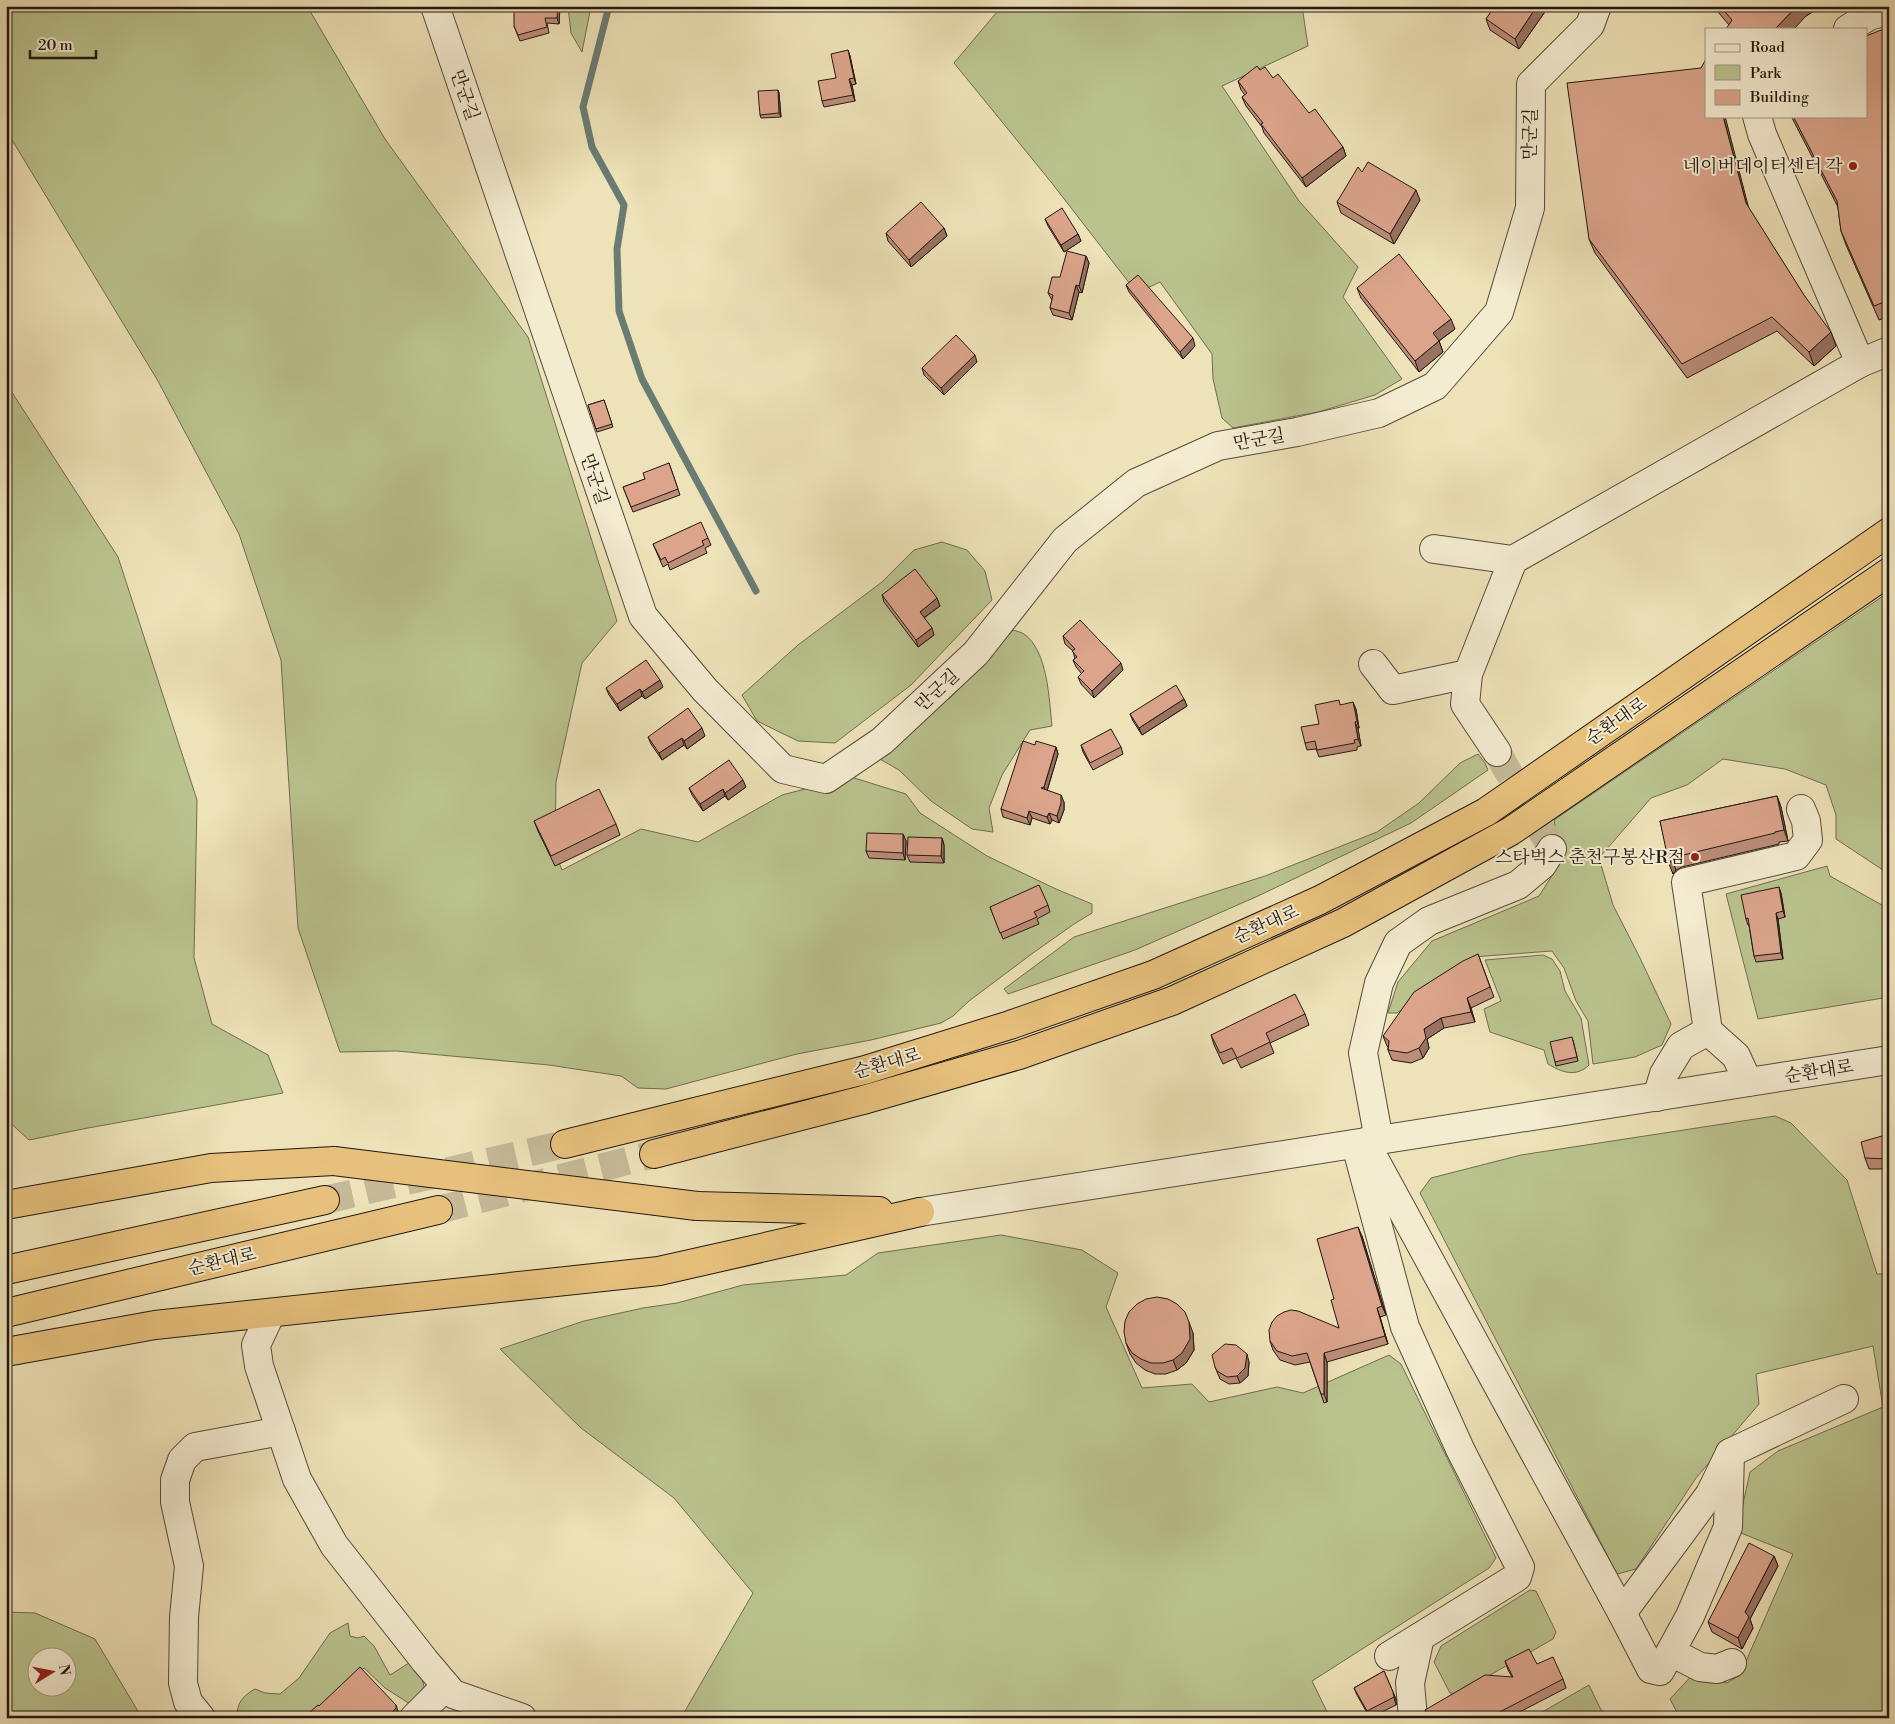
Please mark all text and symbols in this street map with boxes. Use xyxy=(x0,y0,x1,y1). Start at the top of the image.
scale bar xyxy=(30,28,96,60)
legend xyxy=(1705,28,1868,118)
text: 20 m xyxy=(38,36,73,55)
text: Road xyxy=(1750,38,1785,57)
text: Park xyxy=(1750,64,1782,83)
street label: 만군길 xyxy=(445,67,484,124)
text: Building xyxy=(1749,88,1809,107)
street label: 만군길 xyxy=(1519,108,1542,160)
place label: 네이버데이터센터 각 xyxy=(1683,155,1844,178)
marker: 네이버데이터센터 각 xyxy=(1847,160,1859,172)
street label: 만군길 xyxy=(1231,424,1287,455)
street label: 만군길 xyxy=(575,451,614,508)
street label: 만군길 xyxy=(910,664,964,717)
street label: 순환대로 xyxy=(1581,692,1651,751)
place label: 스타벅스 춘천구봉산R점 xyxy=(1495,846,1685,869)
marker: 스타벅스 춘천구봉산R점 xyxy=(1689,851,1701,863)
street label: 순환대로 xyxy=(1230,900,1303,949)
street label: 순환대로 xyxy=(851,1043,924,1084)
street label: 순환대로 xyxy=(1783,1055,1855,1088)
street label: 순환대로 xyxy=(186,1242,259,1281)
north arrow xyxy=(28,1646,78,1696)
text: N xyxy=(54,1663,74,1677)

